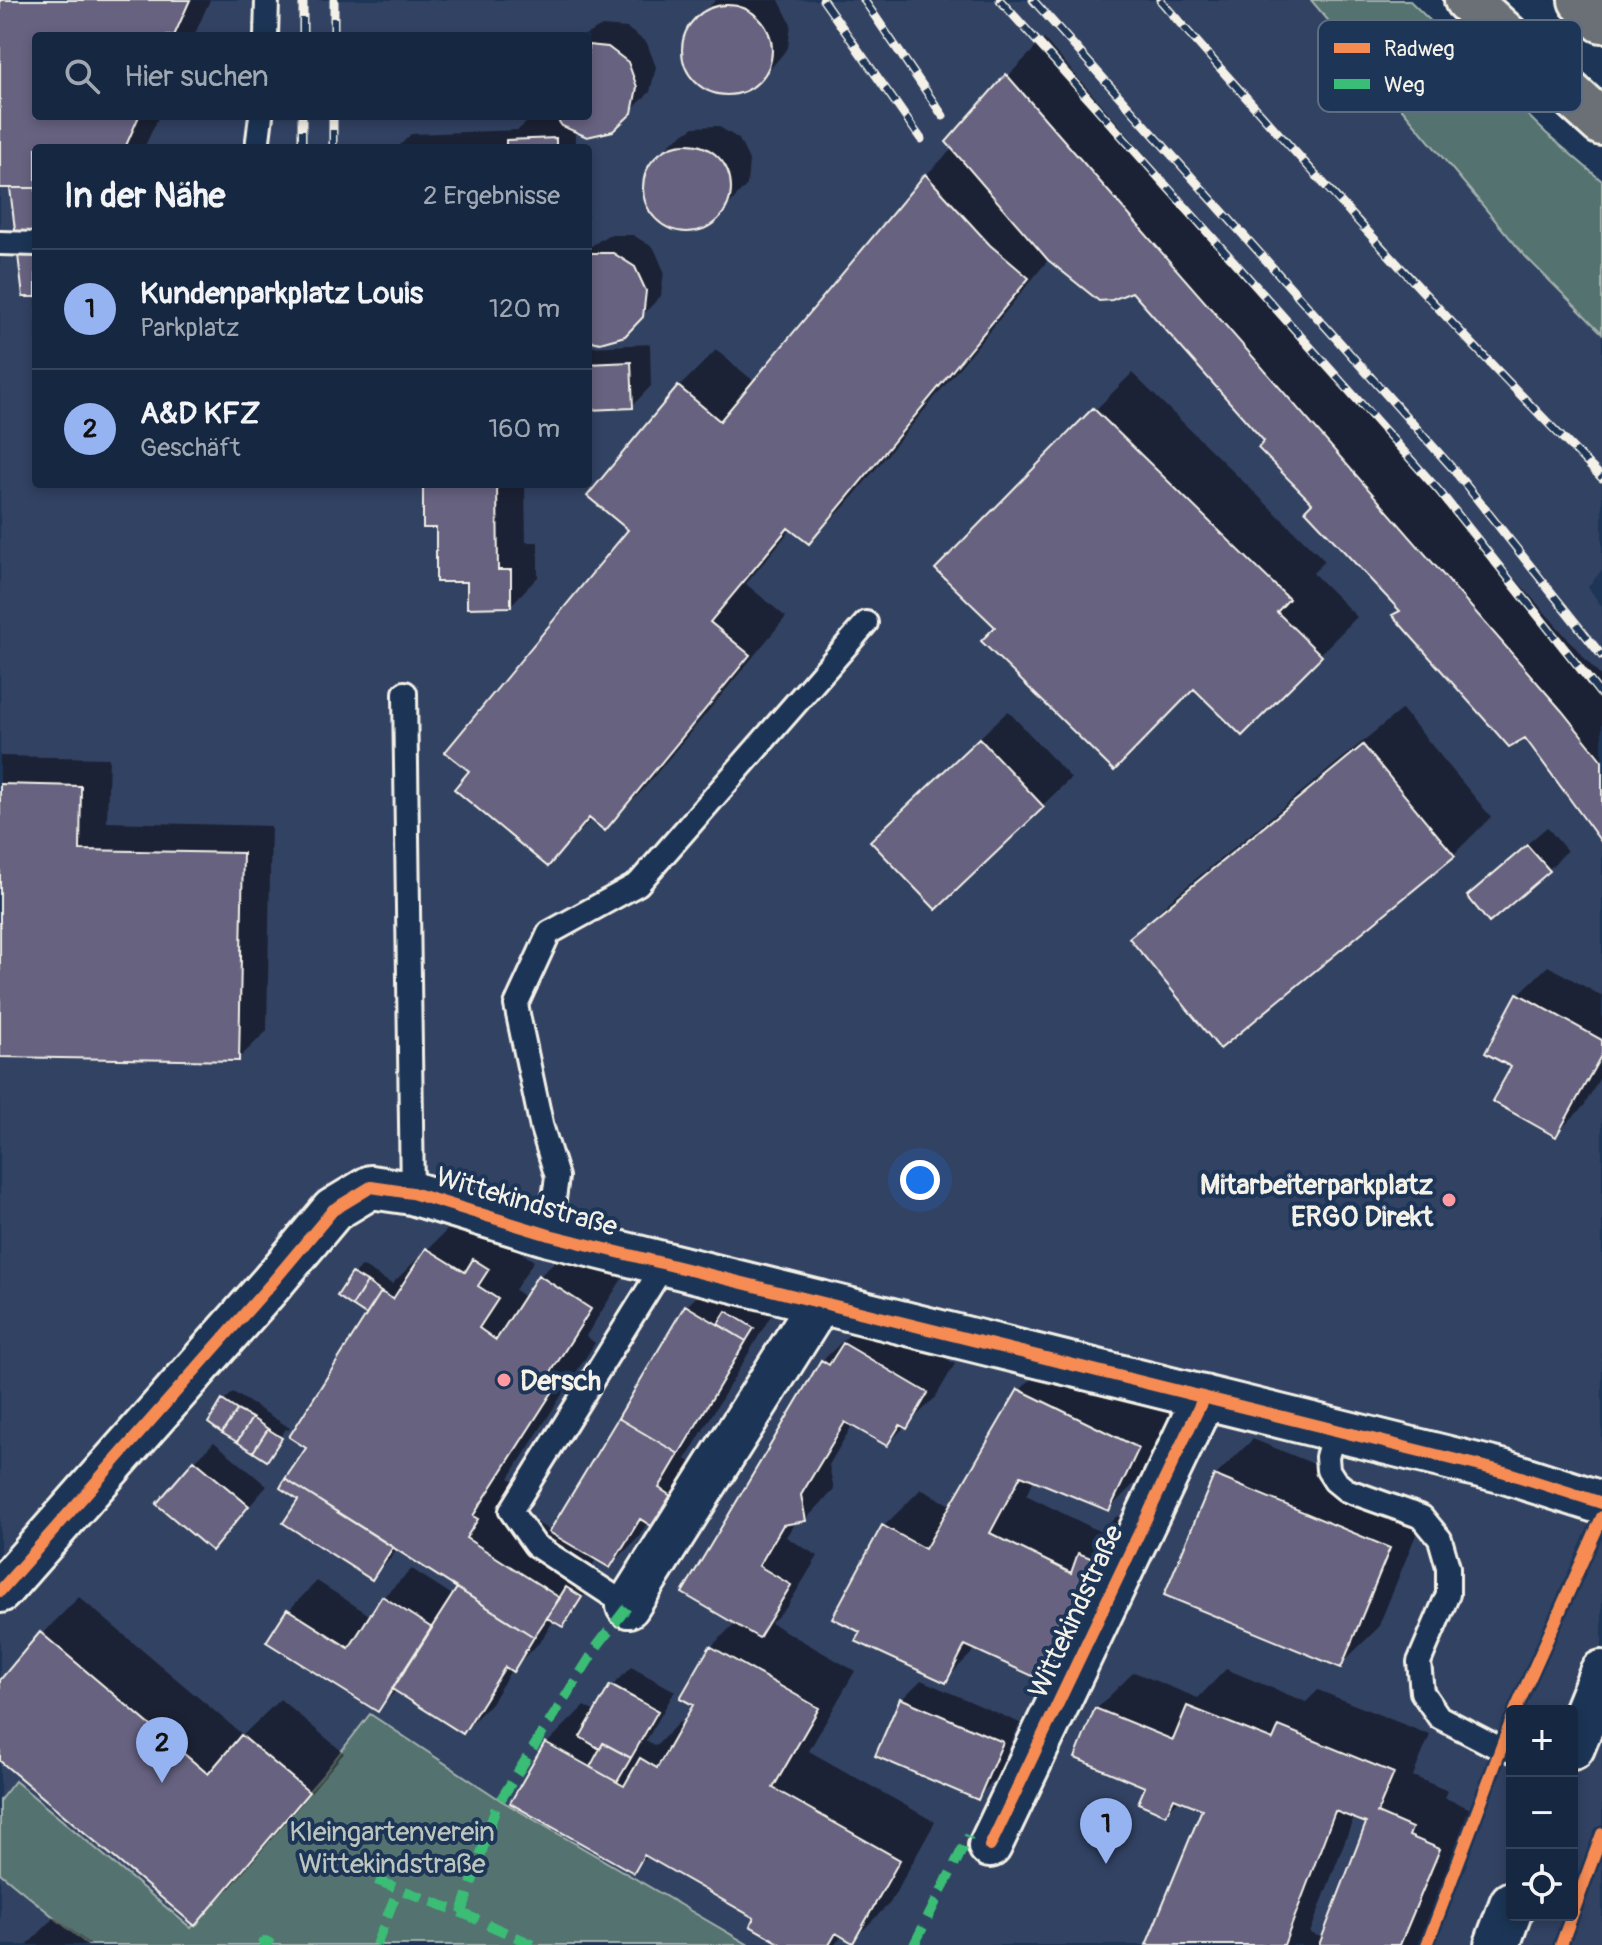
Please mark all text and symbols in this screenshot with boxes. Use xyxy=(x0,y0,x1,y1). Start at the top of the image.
legend xyxy=(1318,20,1582,112)
search box xyxy=(32,32,592,120)
text: Radweg xyxy=(1384,35,1455,63)
icon: search xyxy=(60,54,104,98)
text: Hier suchen xyxy=(124,58,269,95)
text: Weg xyxy=(1384,71,1425,99)
text: In der Nähe xyxy=(64,175,225,218)
text: 2 Ergebnisse xyxy=(423,180,560,212)
text: Kundenparkplatz Louis xyxy=(140,275,423,312)
text: 1 xyxy=(85,293,95,325)
text: 120 m xyxy=(489,293,560,325)
text: Parkplatz xyxy=(140,312,239,344)
text: A&D KFZ xyxy=(140,395,260,432)
text: 2 xyxy=(83,413,97,445)
text: 160 m xyxy=(488,413,560,445)
text: Geschäft xyxy=(140,432,241,464)
street label: Wittekindstraße xyxy=(432,1160,622,1245)
your location xyxy=(900,1160,940,1200)
place label: Mitarbeiterparkplatz ERGO Direkt xyxy=(1200,1168,1434,1235)
marker: Mitarbeiterparkplatz ERGO Direkt xyxy=(1440,1191,1458,1209)
place label: Dersch xyxy=(520,1364,601,1399)
marker: Dersch xyxy=(495,1371,513,1389)
street label: Wittekindstraße xyxy=(1021,1519,1132,1704)
map controls xyxy=(1506,1705,1578,1921)
button: + xyxy=(1506,1705,1578,1777)
pin: 2 xyxy=(136,1717,188,1783)
button: − xyxy=(1506,1777,1578,1849)
pin: 1 xyxy=(1080,1798,1132,1864)
park label: Kleingartenverein Wittekindstraße xyxy=(289,1815,495,1882)
button: locate xyxy=(1506,1849,1578,1921)

